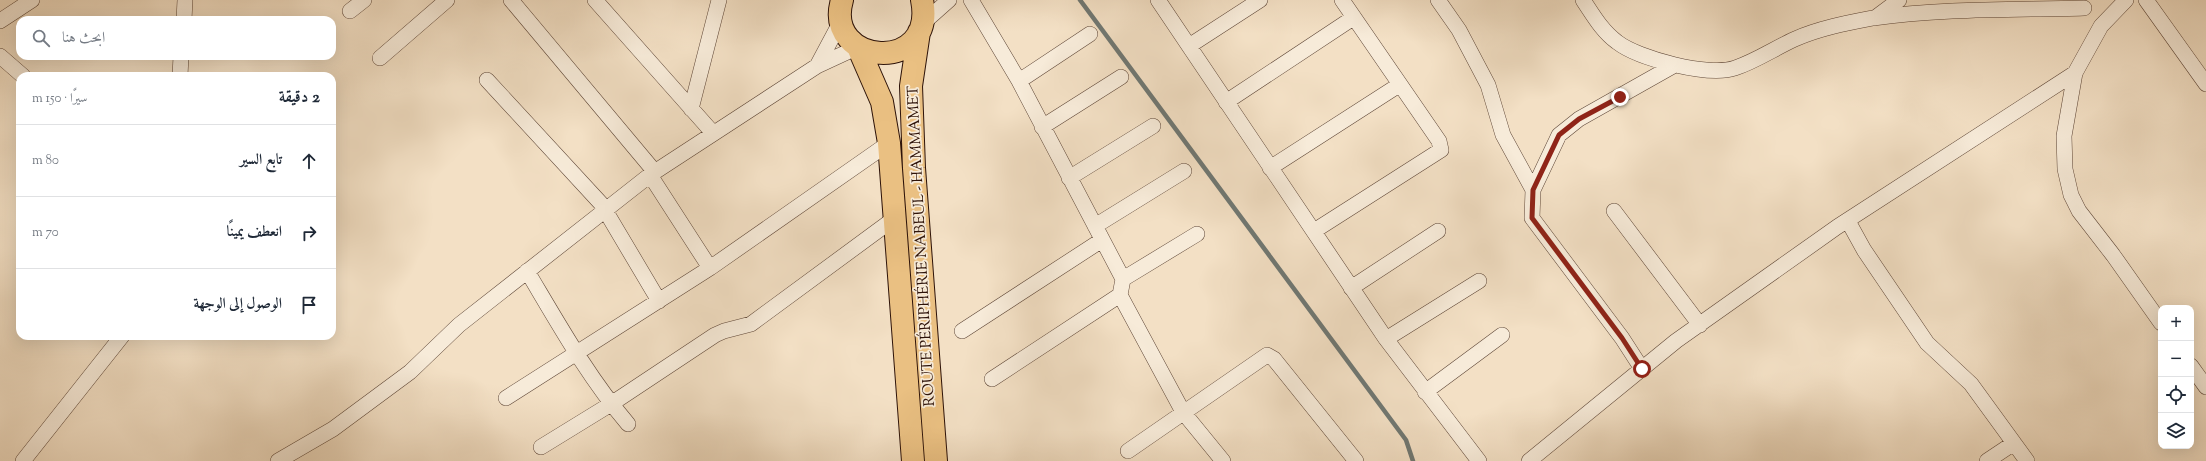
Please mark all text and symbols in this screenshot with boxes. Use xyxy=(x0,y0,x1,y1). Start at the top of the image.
search box xyxy=(16,16,336,60)
icon: search xyxy=(30,27,52,49)
text: ابحث هنا xyxy=(62,28,105,49)
street label: ROUTE PÉRIPHÉRIE NABEUL - HAMMAMET xyxy=(902,85,941,407)
text: 2 دقيقة xyxy=(279,86,320,110)
route end xyxy=(1611,88,1629,106)
text: سيرًا · 150 m xyxy=(32,90,87,108)
text: تابع السير xyxy=(240,150,282,171)
icon: ahead xyxy=(298,150,320,172)
text: 80 m xyxy=(32,152,59,170)
text: انعطف يمينًا xyxy=(227,222,282,243)
icon: right xyxy=(298,222,320,244)
text: 70 m xyxy=(32,224,59,242)
text: الوصول إلى الوجهة xyxy=(193,294,282,315)
icon: arrive xyxy=(298,294,320,316)
map controls xyxy=(2158,305,2194,449)
button: + xyxy=(2158,305,2194,341)
button: − xyxy=(2158,341,2194,377)
route start xyxy=(1633,360,1651,378)
button: locate xyxy=(2158,377,2194,413)
button: layers xyxy=(2158,413,2194,449)

